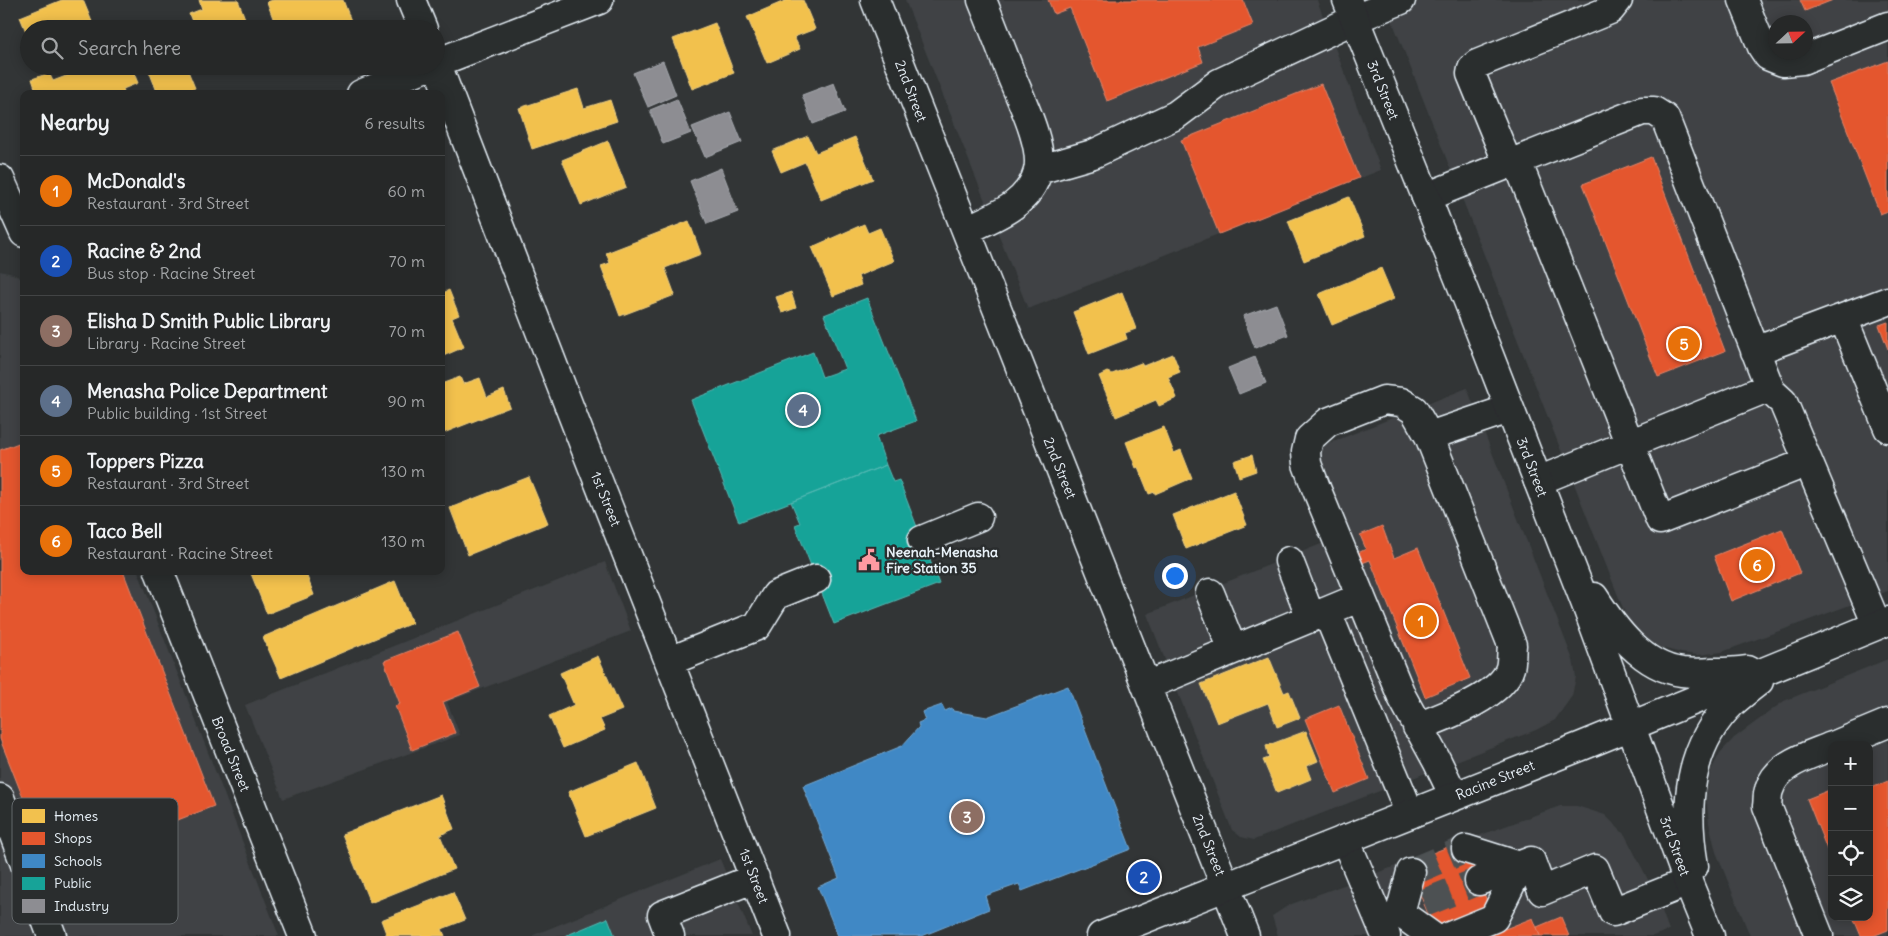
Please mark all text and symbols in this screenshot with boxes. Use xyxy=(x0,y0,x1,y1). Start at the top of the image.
north arrow xyxy=(1768,15,1813,60)
search box xyxy=(20,20,445,75)
icon: search xyxy=(38,34,66,62)
text: Search here xyxy=(78,36,181,60)
street label: 2nd Street xyxy=(891,58,931,125)
street label: 3rd Street xyxy=(1363,58,1403,123)
text: Nearby xyxy=(40,109,110,136)
text: 6 results xyxy=(364,113,425,133)
text: McDonald's xyxy=(87,169,185,193)
text: 1 xyxy=(53,181,59,201)
text: 60 m xyxy=(387,181,425,201)
text: Restaurant · 3rd Street xyxy=(87,193,249,213)
text: Racine & 2nd xyxy=(87,239,201,263)
text: 2 xyxy=(52,251,60,271)
text: 70 m xyxy=(389,251,425,271)
text: Bus stop · Racine Street xyxy=(87,263,255,283)
text: Elisha D Smith Public Library xyxy=(87,309,331,333)
text: 3 xyxy=(51,321,61,341)
text: 70 m xyxy=(389,321,425,341)
pin: 5 xyxy=(1668,325,1700,363)
text: Library · Racine Street xyxy=(87,333,246,353)
text: Menasha Police Department xyxy=(87,379,327,403)
text: 4 xyxy=(51,391,61,411)
text: 90 m xyxy=(387,391,425,411)
pin: 4 xyxy=(787,391,819,429)
text: Public building · 1st Street xyxy=(87,403,267,423)
street label: 2nd Street xyxy=(1040,435,1081,502)
street label: 3rd Street xyxy=(1512,435,1552,500)
text: Toppers Pizza xyxy=(87,449,204,473)
text: 5 xyxy=(51,461,61,481)
text: 130 m xyxy=(381,461,425,481)
street label: 1st Street xyxy=(587,469,625,529)
text: Restaurant · 3rd Street xyxy=(87,473,249,493)
text: Taco Bell xyxy=(87,519,162,543)
text: 6 xyxy=(51,531,61,551)
text: 130 m xyxy=(381,531,425,551)
text: Restaurant · Racine Street xyxy=(87,543,273,563)
place label: Neenah-Menasha Fire Station 35 xyxy=(886,543,998,577)
pin: 6 xyxy=(1741,546,1773,584)
public building icon: Neenah-Menasha Fire Station 35 xyxy=(856,547,882,573)
your location xyxy=(1162,563,1188,589)
pin: 1 xyxy=(1405,602,1437,640)
street label: Broad Street xyxy=(208,714,254,794)
map controls xyxy=(1828,741,1873,921)
button: + xyxy=(1828,741,1873,786)
street label: Racine Street xyxy=(1453,756,1537,804)
button: − xyxy=(1828,786,1873,831)
legend xyxy=(12,798,178,924)
pin: 3 xyxy=(951,798,983,836)
text: Homes xyxy=(54,807,98,825)
street label: 2nd Street xyxy=(1189,812,1230,879)
street label: 3rd Street xyxy=(1656,814,1694,879)
text: Shops xyxy=(54,829,92,847)
button: locate xyxy=(1828,831,1873,876)
street label: 1st Street xyxy=(735,846,773,906)
text: Schools xyxy=(54,852,102,870)
pin: 2 xyxy=(1128,858,1160,896)
text: Public xyxy=(54,874,92,892)
button: layers xyxy=(1828,876,1873,921)
text: Industry xyxy=(54,897,109,915)

